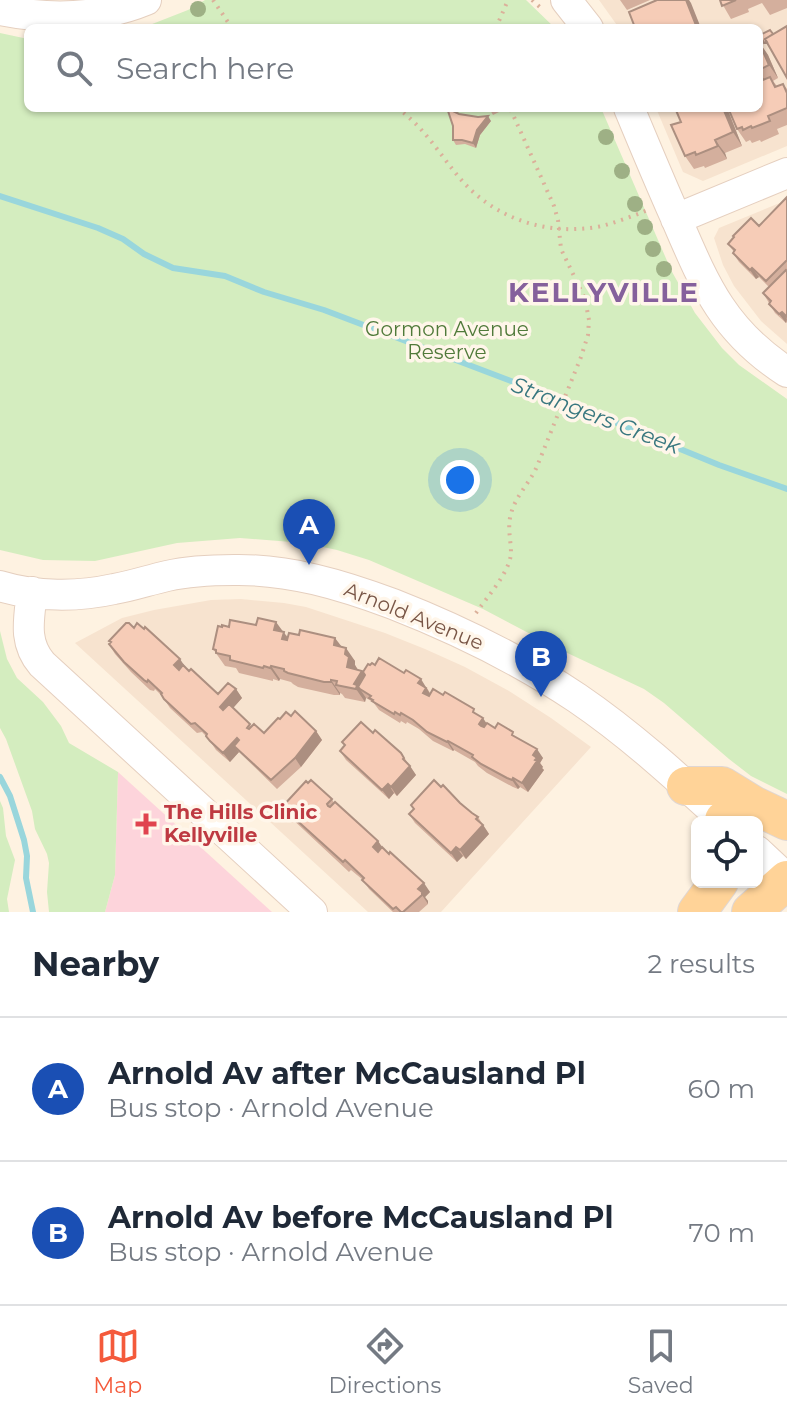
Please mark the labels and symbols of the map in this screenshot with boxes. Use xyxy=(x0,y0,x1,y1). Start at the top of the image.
district label: KELLYVILLE xyxy=(508,275,700,309)
park label: Gormon Avenue Reserve xyxy=(365,317,529,364)
water label: Strangers Creek xyxy=(508,371,685,460)
your location xyxy=(440,460,480,500)
pin: A xyxy=(283,499,335,565)
street label: Arnold Avenue xyxy=(341,577,487,655)
pin: B xyxy=(515,631,567,697)
place label: The Hills Clinic Kellyville xyxy=(164,800,317,847)
marker: The Hills Clinic Kellyville xyxy=(135,813,157,835)

